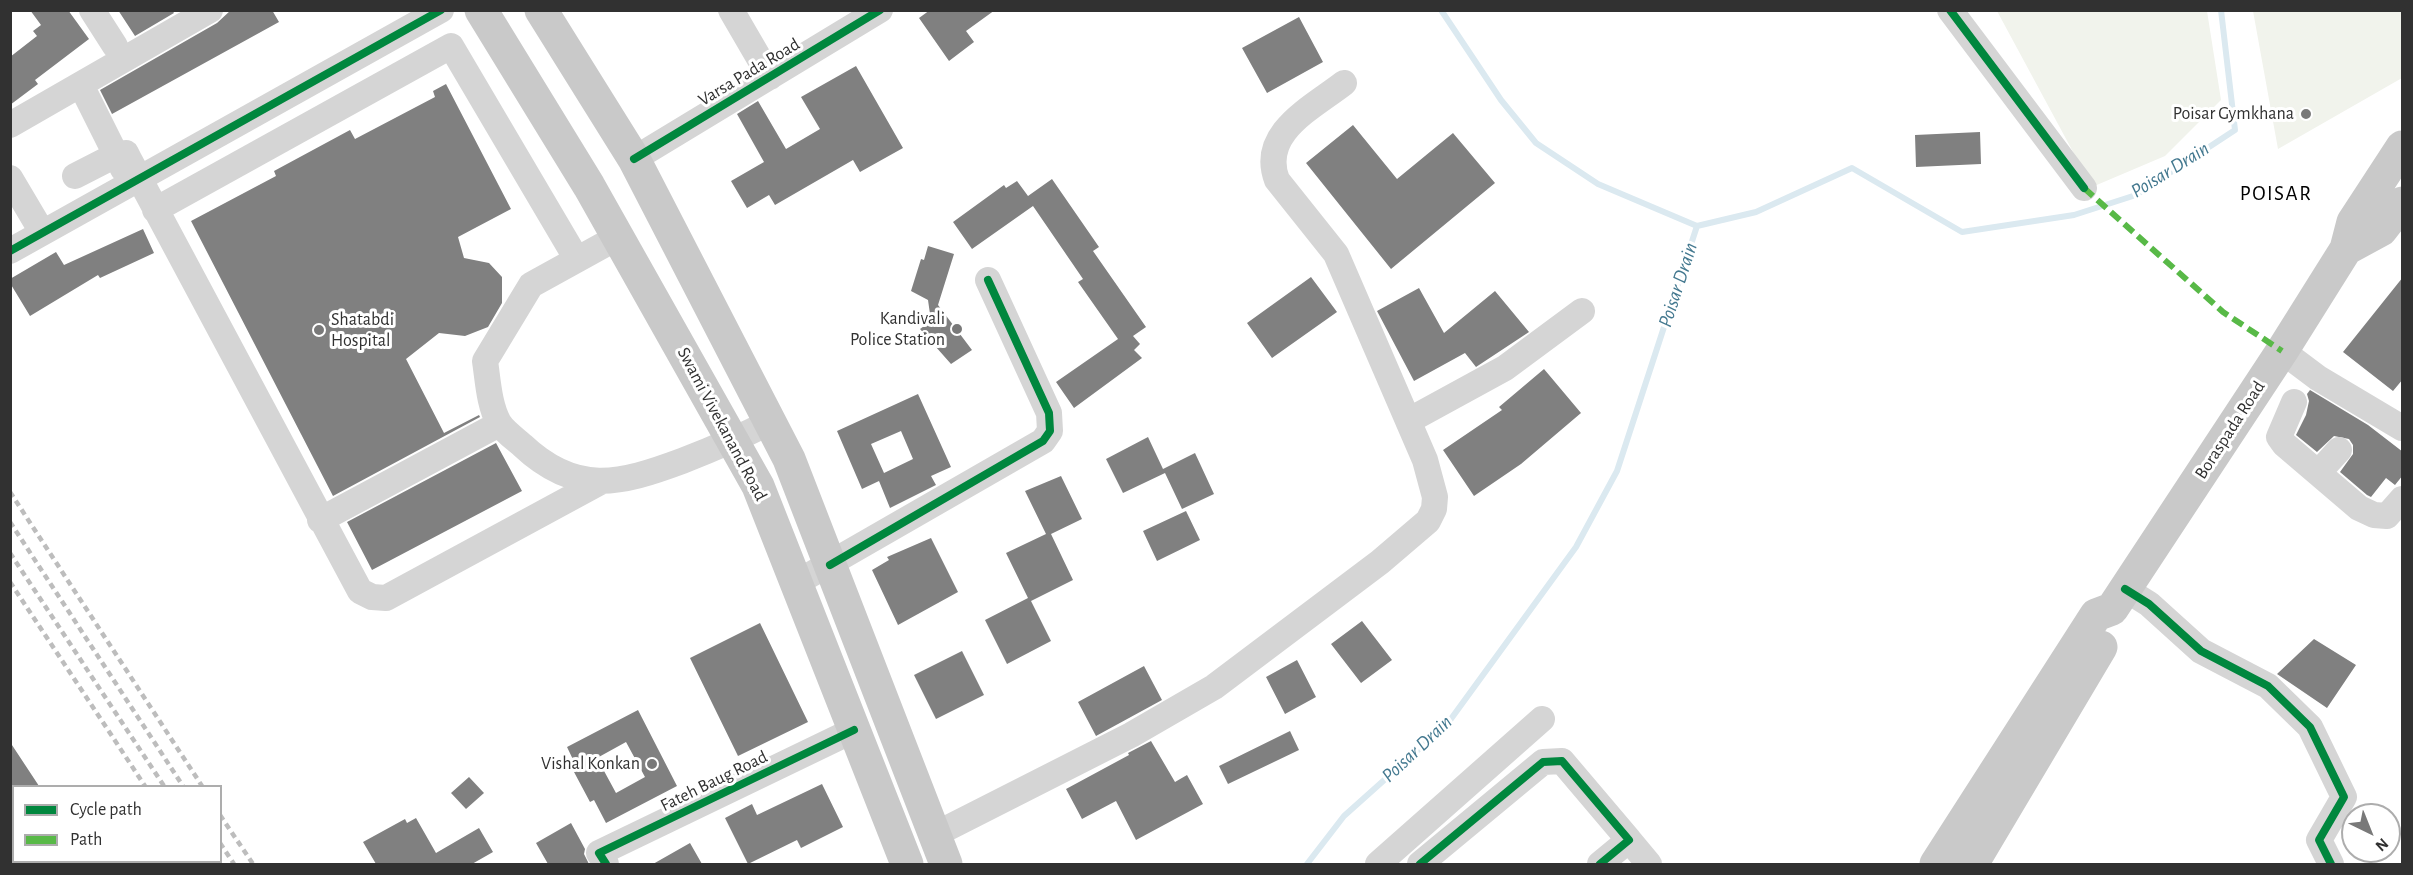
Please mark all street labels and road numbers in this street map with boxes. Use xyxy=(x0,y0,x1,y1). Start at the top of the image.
street label: Varsa Pada Road xyxy=(694,33,804,111)
street label: Swami Vivekanand Road xyxy=(672,344,772,504)
street label: Boraspada Road xyxy=(2190,377,2270,483)
street label: Fateh Baug Road xyxy=(657,746,771,816)

